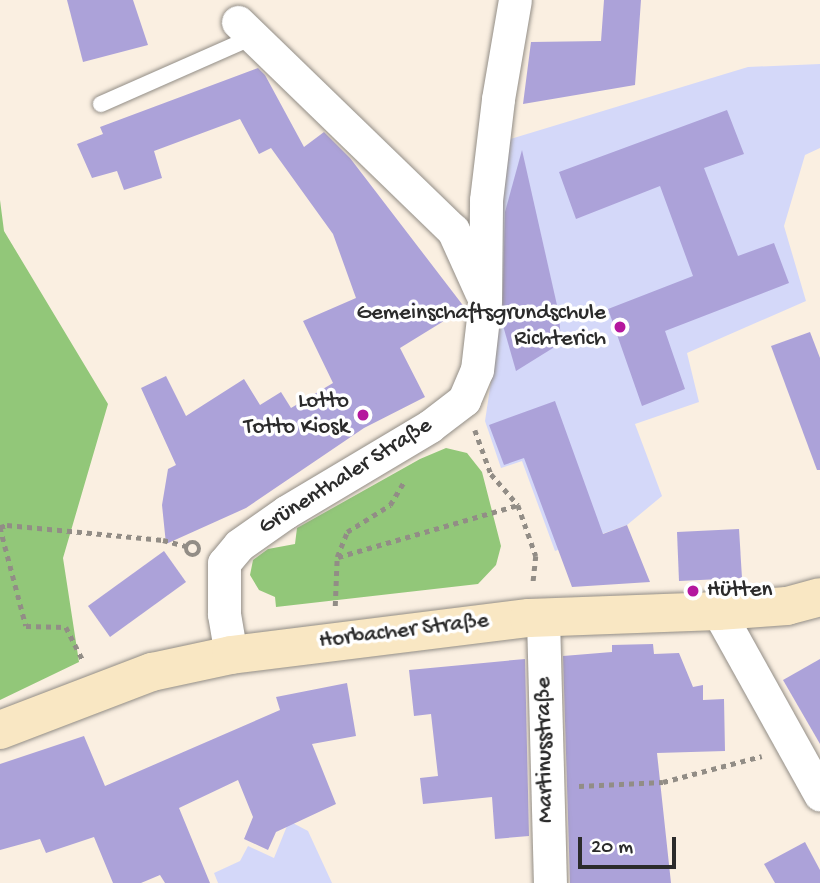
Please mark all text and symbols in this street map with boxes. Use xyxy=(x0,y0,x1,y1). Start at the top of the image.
place label: Gemeinschaftsgrundschule Richterich xyxy=(356,300,606,354)
marker: Gemeinschaftsgrundschule Richterich xyxy=(612,319,628,335)
place label: Lotto Totto Kiosk xyxy=(244,388,349,442)
marker: Lotto Totto Kiosk xyxy=(355,407,371,423)
street label: Grünenthaler Straße xyxy=(254,413,438,541)
place label: Hütten xyxy=(707,577,772,605)
marker: Hütten xyxy=(685,583,701,599)
street label: Horbacher Straße xyxy=(318,608,490,656)
street label: Martinusstraße xyxy=(531,677,561,823)
scale bar xyxy=(582,824,680,868)
text: 20 m xyxy=(591,836,633,861)

